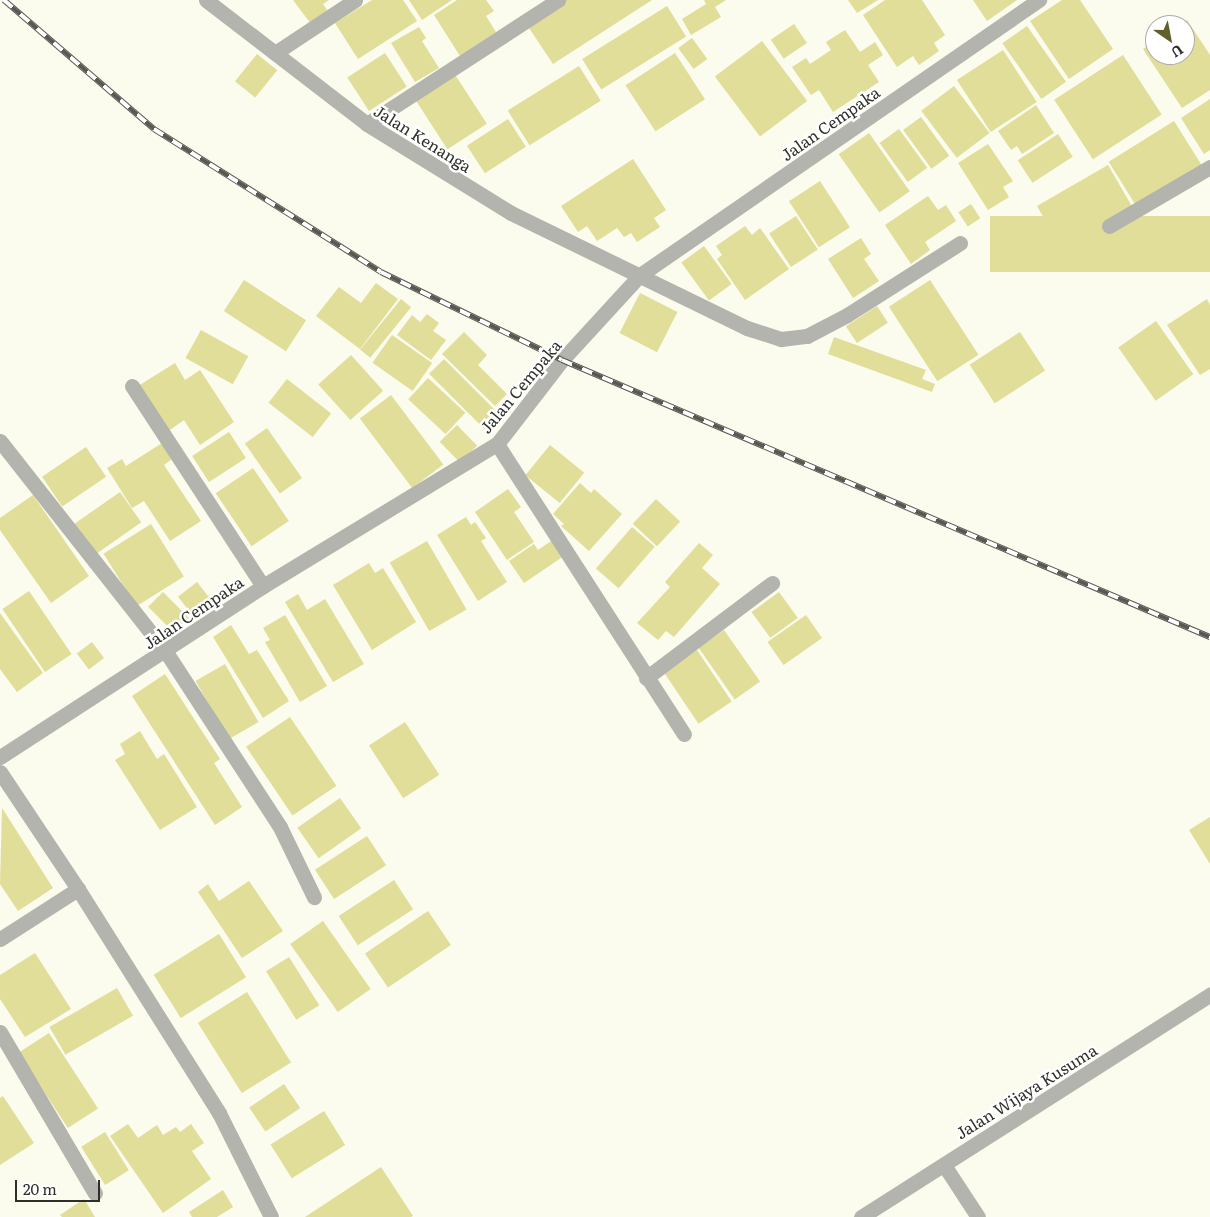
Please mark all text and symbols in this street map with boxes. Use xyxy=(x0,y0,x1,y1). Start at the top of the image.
north arrow xyxy=(1145,15,1195,65)
text: U xyxy=(1168,40,1188,63)
street label: Jalan Cempaka xyxy=(777,82,883,164)
street label: Jalan Kenanga xyxy=(371,100,475,176)
street label: Jalan Cempaka xyxy=(475,335,565,437)
street label: Jalan Cempaka xyxy=(140,572,246,652)
street label: Jalan Wijaya Kusuma xyxy=(952,1040,1100,1142)
scale bar xyxy=(18,1170,102,1202)
text: 20 m xyxy=(23,1177,57,1200)

